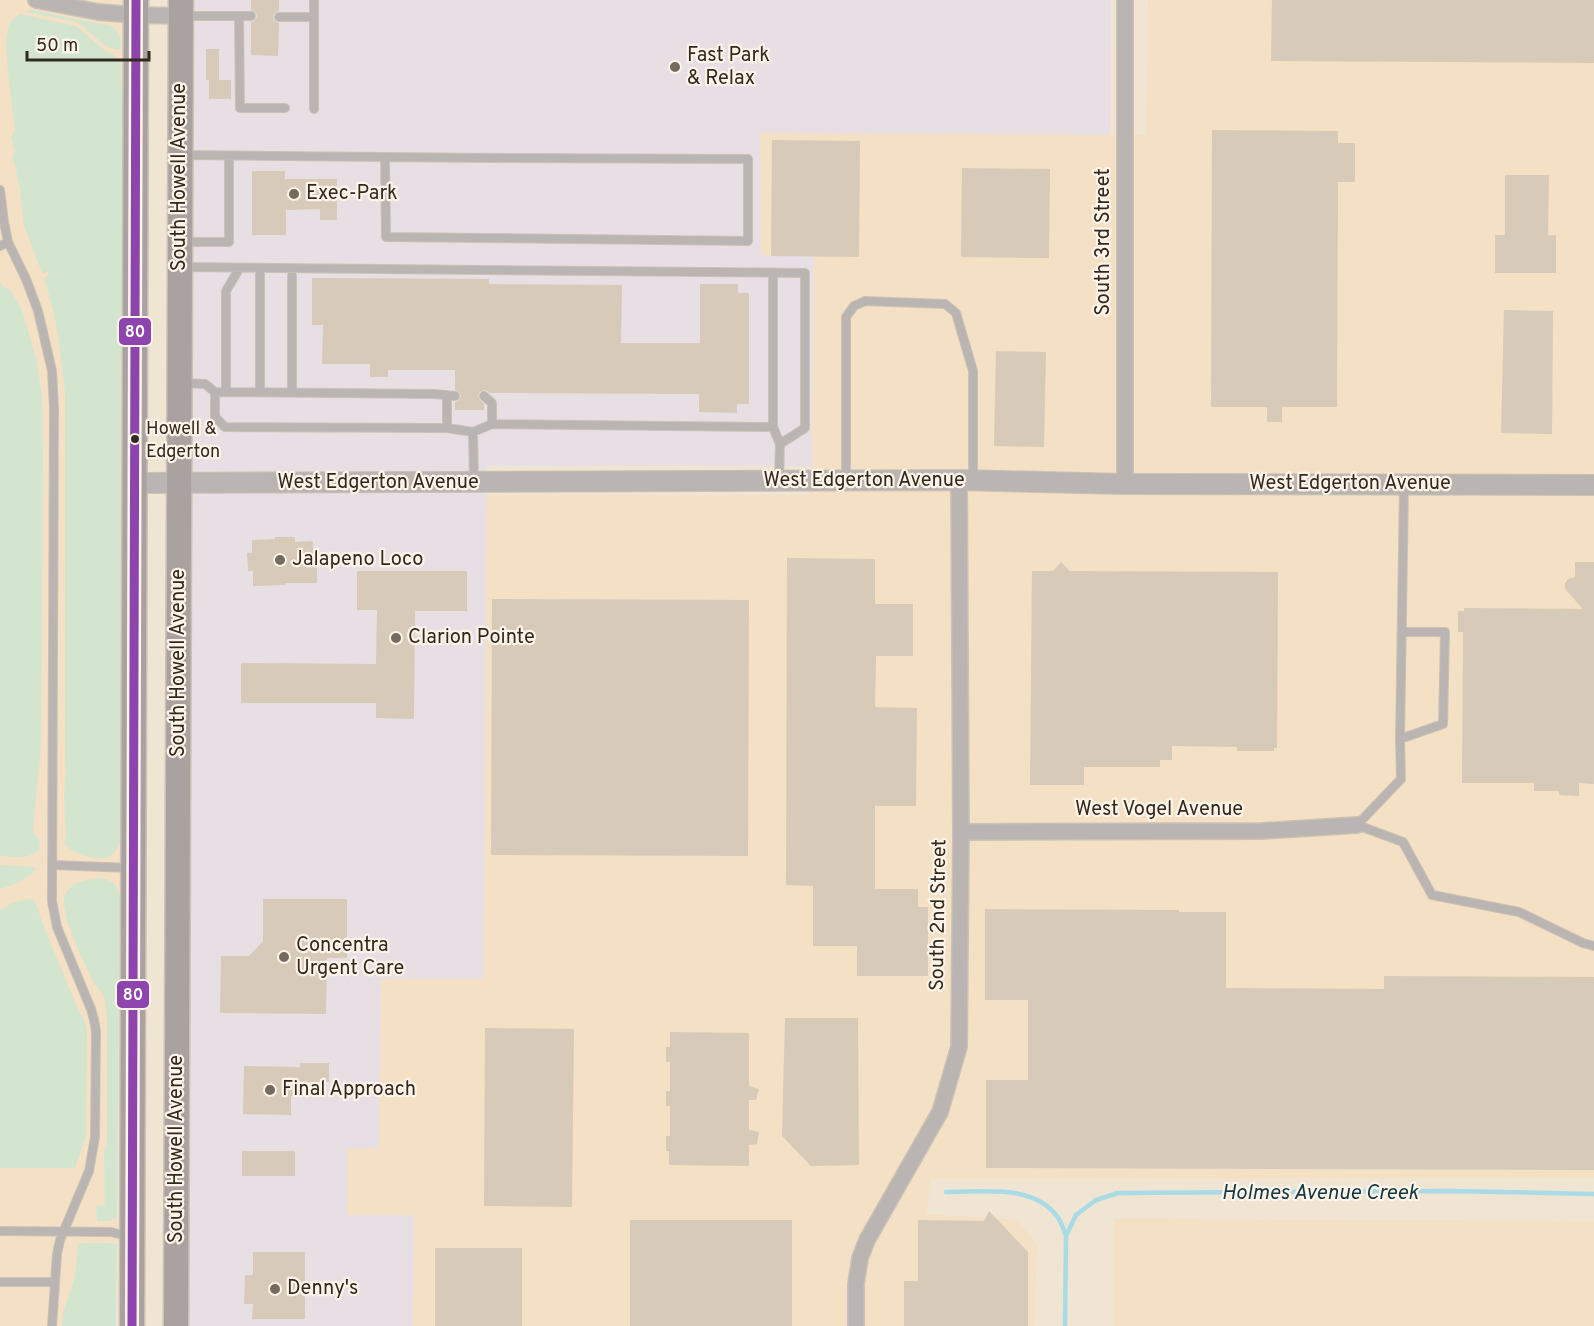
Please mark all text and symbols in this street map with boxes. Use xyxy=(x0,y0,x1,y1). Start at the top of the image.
scale bar xyxy=(27,24,148,62)
text: 50 m xyxy=(36,35,78,58)
place label: Fast Park & Relax xyxy=(687,43,770,92)
marker: Fast Park & Relax xyxy=(668,60,682,74)
street label: South Howell Avenue xyxy=(167,83,193,271)
street label: South 3rd Street xyxy=(1091,168,1117,316)
place label: Exec-Park xyxy=(306,181,398,207)
marker: Exec-Park xyxy=(287,187,301,201)
line badge: 80 xyxy=(118,317,152,346)
text: 80 xyxy=(125,323,145,343)
place label: Howell & Edgerton xyxy=(146,418,220,464)
marker: Howell & Edgerton xyxy=(129,433,141,445)
street label: West Edgerton Avenue xyxy=(763,468,965,494)
street label: West Edgerton Avenue xyxy=(277,470,479,496)
street label: West Edgerton Avenue xyxy=(1249,471,1451,497)
place label: Jalapeno Loco xyxy=(292,547,423,573)
marker: Jalapeno Loco xyxy=(273,553,287,567)
street label: South Howell Avenue xyxy=(166,569,192,757)
place label: Clarion Pointe xyxy=(408,625,535,651)
marker: Clarion Pointe xyxy=(389,631,403,645)
street label: West Vogel Avenue xyxy=(1075,797,1243,823)
street label: South 2nd Street xyxy=(925,839,953,991)
place label: Concentra Urgent Care xyxy=(296,933,404,982)
marker: Concentra Urgent Care xyxy=(277,950,291,964)
line badge: 80 xyxy=(116,980,150,1009)
text: 80 xyxy=(123,986,143,1006)
street label: South Howell Avenue xyxy=(164,1055,190,1243)
place label: Final Approach xyxy=(282,1077,416,1103)
marker: Final Approach xyxy=(263,1083,277,1097)
water label: Holmes Avenue Creek xyxy=(1222,1180,1419,1207)
place label: Denny's xyxy=(287,1276,358,1302)
marker: Denny's xyxy=(268,1282,282,1296)

